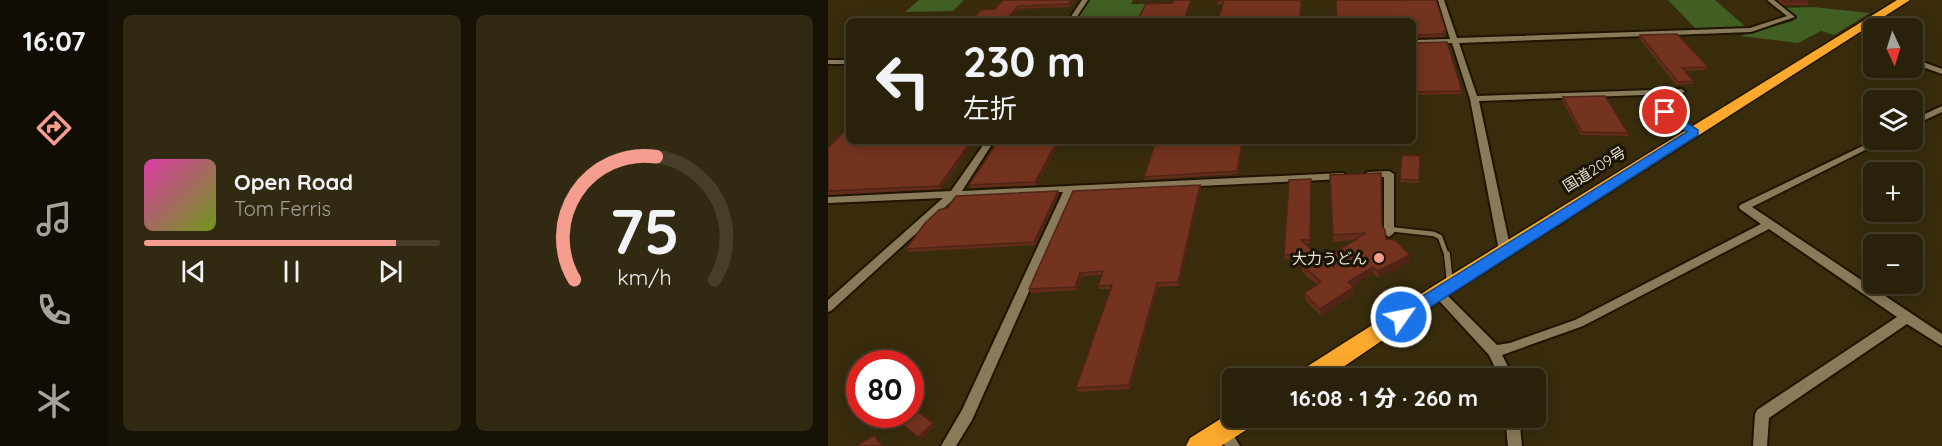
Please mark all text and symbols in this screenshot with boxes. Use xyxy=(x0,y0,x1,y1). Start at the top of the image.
north arrow xyxy=(1863,18,1923,78)
map controls xyxy=(1863,18,1923,294)
text: 16:07 xyxy=(22,24,86,58)
text: 230 m xyxy=(963,35,1086,88)
icon: left xyxy=(864,42,942,120)
pin xyxy=(1639,86,1690,137)
button: layers xyxy=(1863,90,1923,150)
text: 左折 xyxy=(963,91,1017,125)
icon: arrive xyxy=(1648,95,1681,128)
icon: directions xyxy=(33,107,75,149)
street label: 国道209号 xyxy=(1559,142,1629,196)
button: + xyxy=(1863,162,1923,222)
text: Open Road xyxy=(234,168,353,196)
text: 75 xyxy=(609,192,679,270)
text: Tom Ferris xyxy=(234,196,331,221)
icon: music xyxy=(33,198,75,240)
button: − xyxy=(1863,234,1923,294)
place label: 大力うどん xyxy=(1292,249,1367,268)
marker: 大力うどん xyxy=(1372,251,1386,265)
icon: previous xyxy=(177,255,210,288)
icon: pause xyxy=(275,255,308,288)
icon: next xyxy=(374,255,407,288)
text: km/h xyxy=(617,264,671,290)
position arrow xyxy=(1369,285,1433,349)
icon: phone xyxy=(33,289,75,331)
speed limit sign: 80 xyxy=(846,350,924,428)
icon: climate xyxy=(33,380,75,422)
text: 16:08 · 1 分 · 260 m xyxy=(1290,384,1478,412)

